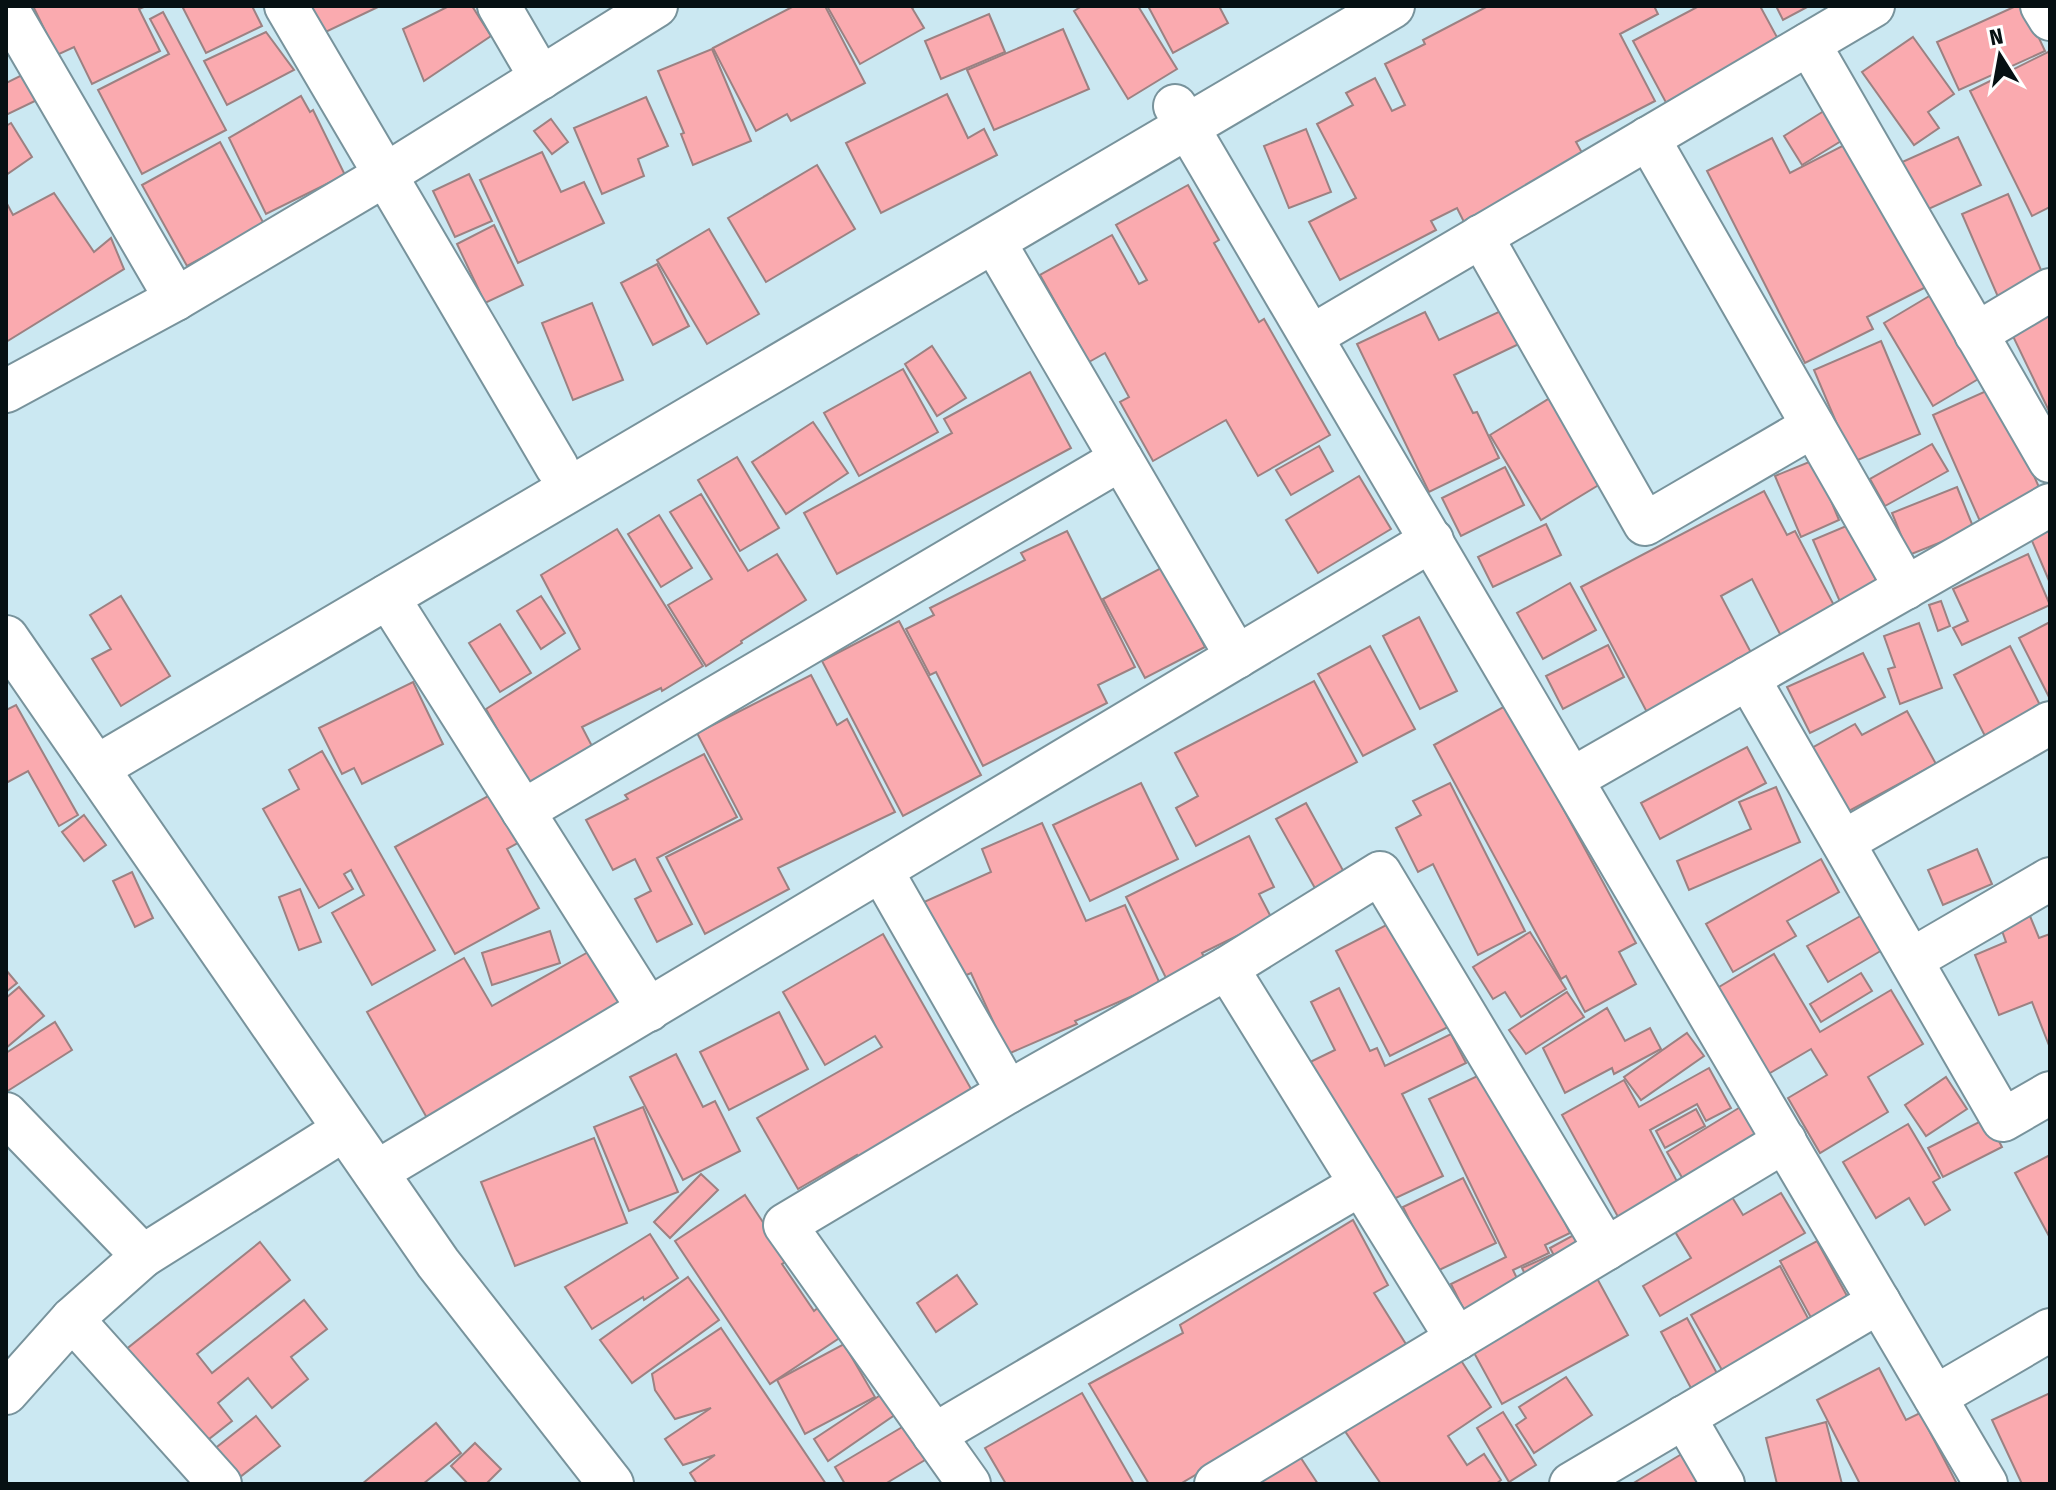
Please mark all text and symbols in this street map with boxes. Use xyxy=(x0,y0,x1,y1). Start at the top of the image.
north arrow xyxy=(1960,16,2040,96)
text: N xyxy=(1987,22,2005,51)

